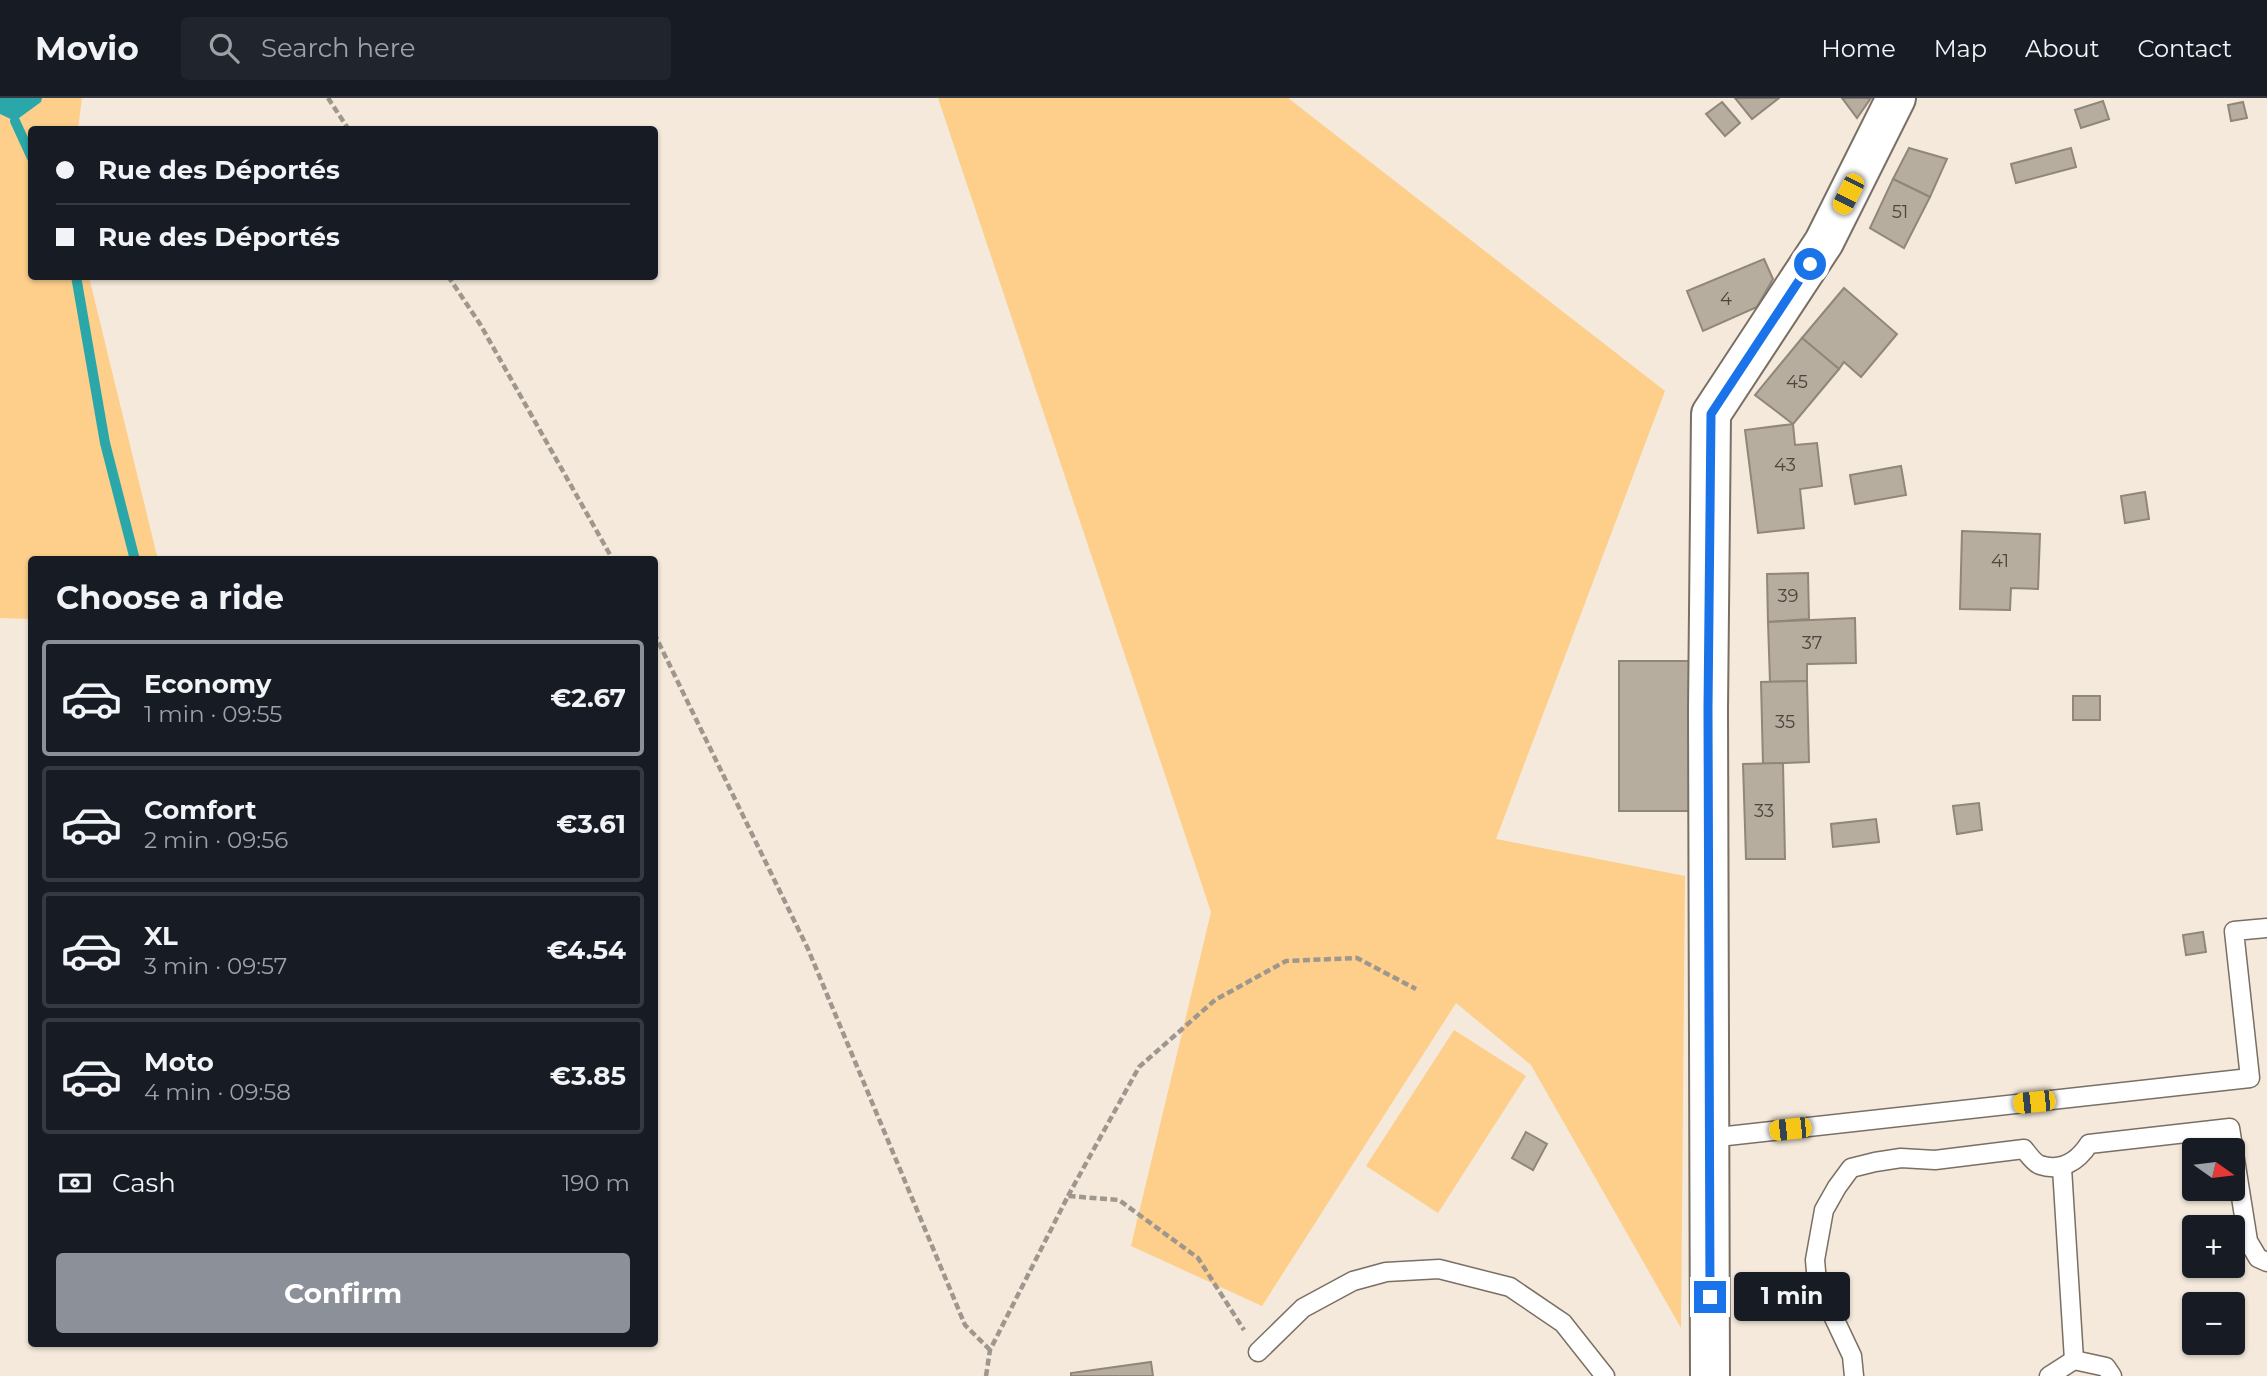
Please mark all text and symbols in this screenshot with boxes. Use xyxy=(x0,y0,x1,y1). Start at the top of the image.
search box xyxy=(181,17,671,80)
text: Movio xyxy=(35,28,139,68)
icon: search xyxy=(205,29,243,67)
text: Search here xyxy=(261,32,416,64)
text: Home xyxy=(1821,34,1896,63)
text: Map xyxy=(1934,34,1987,63)
text: About xyxy=(2025,34,2099,63)
text: Contact xyxy=(2137,34,2232,63)
text: Rue des Déportés xyxy=(98,154,340,186)
car xyxy=(1830,171,1867,217)
house number: 51 xyxy=(1892,201,1908,223)
text: Rue des Déportés xyxy=(98,221,340,253)
route start xyxy=(1794,248,1826,280)
house number: 4 xyxy=(1720,288,1732,310)
house number: 45 xyxy=(1786,371,1808,393)
house number: 43 xyxy=(1774,454,1796,476)
house number: 41 xyxy=(1991,550,2009,572)
text: Choose a ride xyxy=(56,578,284,617)
house number: 39 xyxy=(1777,585,1799,607)
house number: 37 xyxy=(1802,632,1822,654)
icon: car xyxy=(60,667,123,730)
text: Economy xyxy=(144,668,271,700)
text: €2.67 xyxy=(550,682,626,714)
text: 1 min · 09:55 xyxy=(144,700,282,728)
house number: 35 xyxy=(1775,711,1795,733)
icon: car xyxy=(60,793,123,856)
text: Comfort xyxy=(144,794,256,826)
house number: 33 xyxy=(1754,800,1774,822)
text: €3.61 xyxy=(556,808,626,840)
text: 2 min · 09:56 xyxy=(144,826,288,854)
icon: car xyxy=(60,919,123,982)
text: XL xyxy=(144,920,178,952)
text: €4.54 xyxy=(547,934,626,966)
text: 3 min · 09:57 xyxy=(144,952,287,980)
icon: car xyxy=(60,1045,123,1108)
text: Moto xyxy=(144,1046,214,1078)
text: €3.85 xyxy=(550,1060,626,1092)
text: 4 min · 09:58 xyxy=(144,1078,291,1106)
car xyxy=(2013,1089,2056,1115)
car xyxy=(1769,1116,1812,1142)
north arrow xyxy=(2182,1138,2245,1200)
map controls xyxy=(2182,1138,2245,1355)
icon: cash xyxy=(56,1164,94,1202)
text: Cash xyxy=(112,1167,176,1199)
text: 190 m xyxy=(562,1169,630,1197)
button: + xyxy=(2182,1215,2245,1278)
button: Confirm xyxy=(56,1253,630,1333)
callout: 1 min xyxy=(1734,1272,1850,1322)
route end xyxy=(1694,1281,1726,1313)
text: 1 min xyxy=(1761,1282,1823,1310)
button: − xyxy=(2182,1292,2245,1355)

